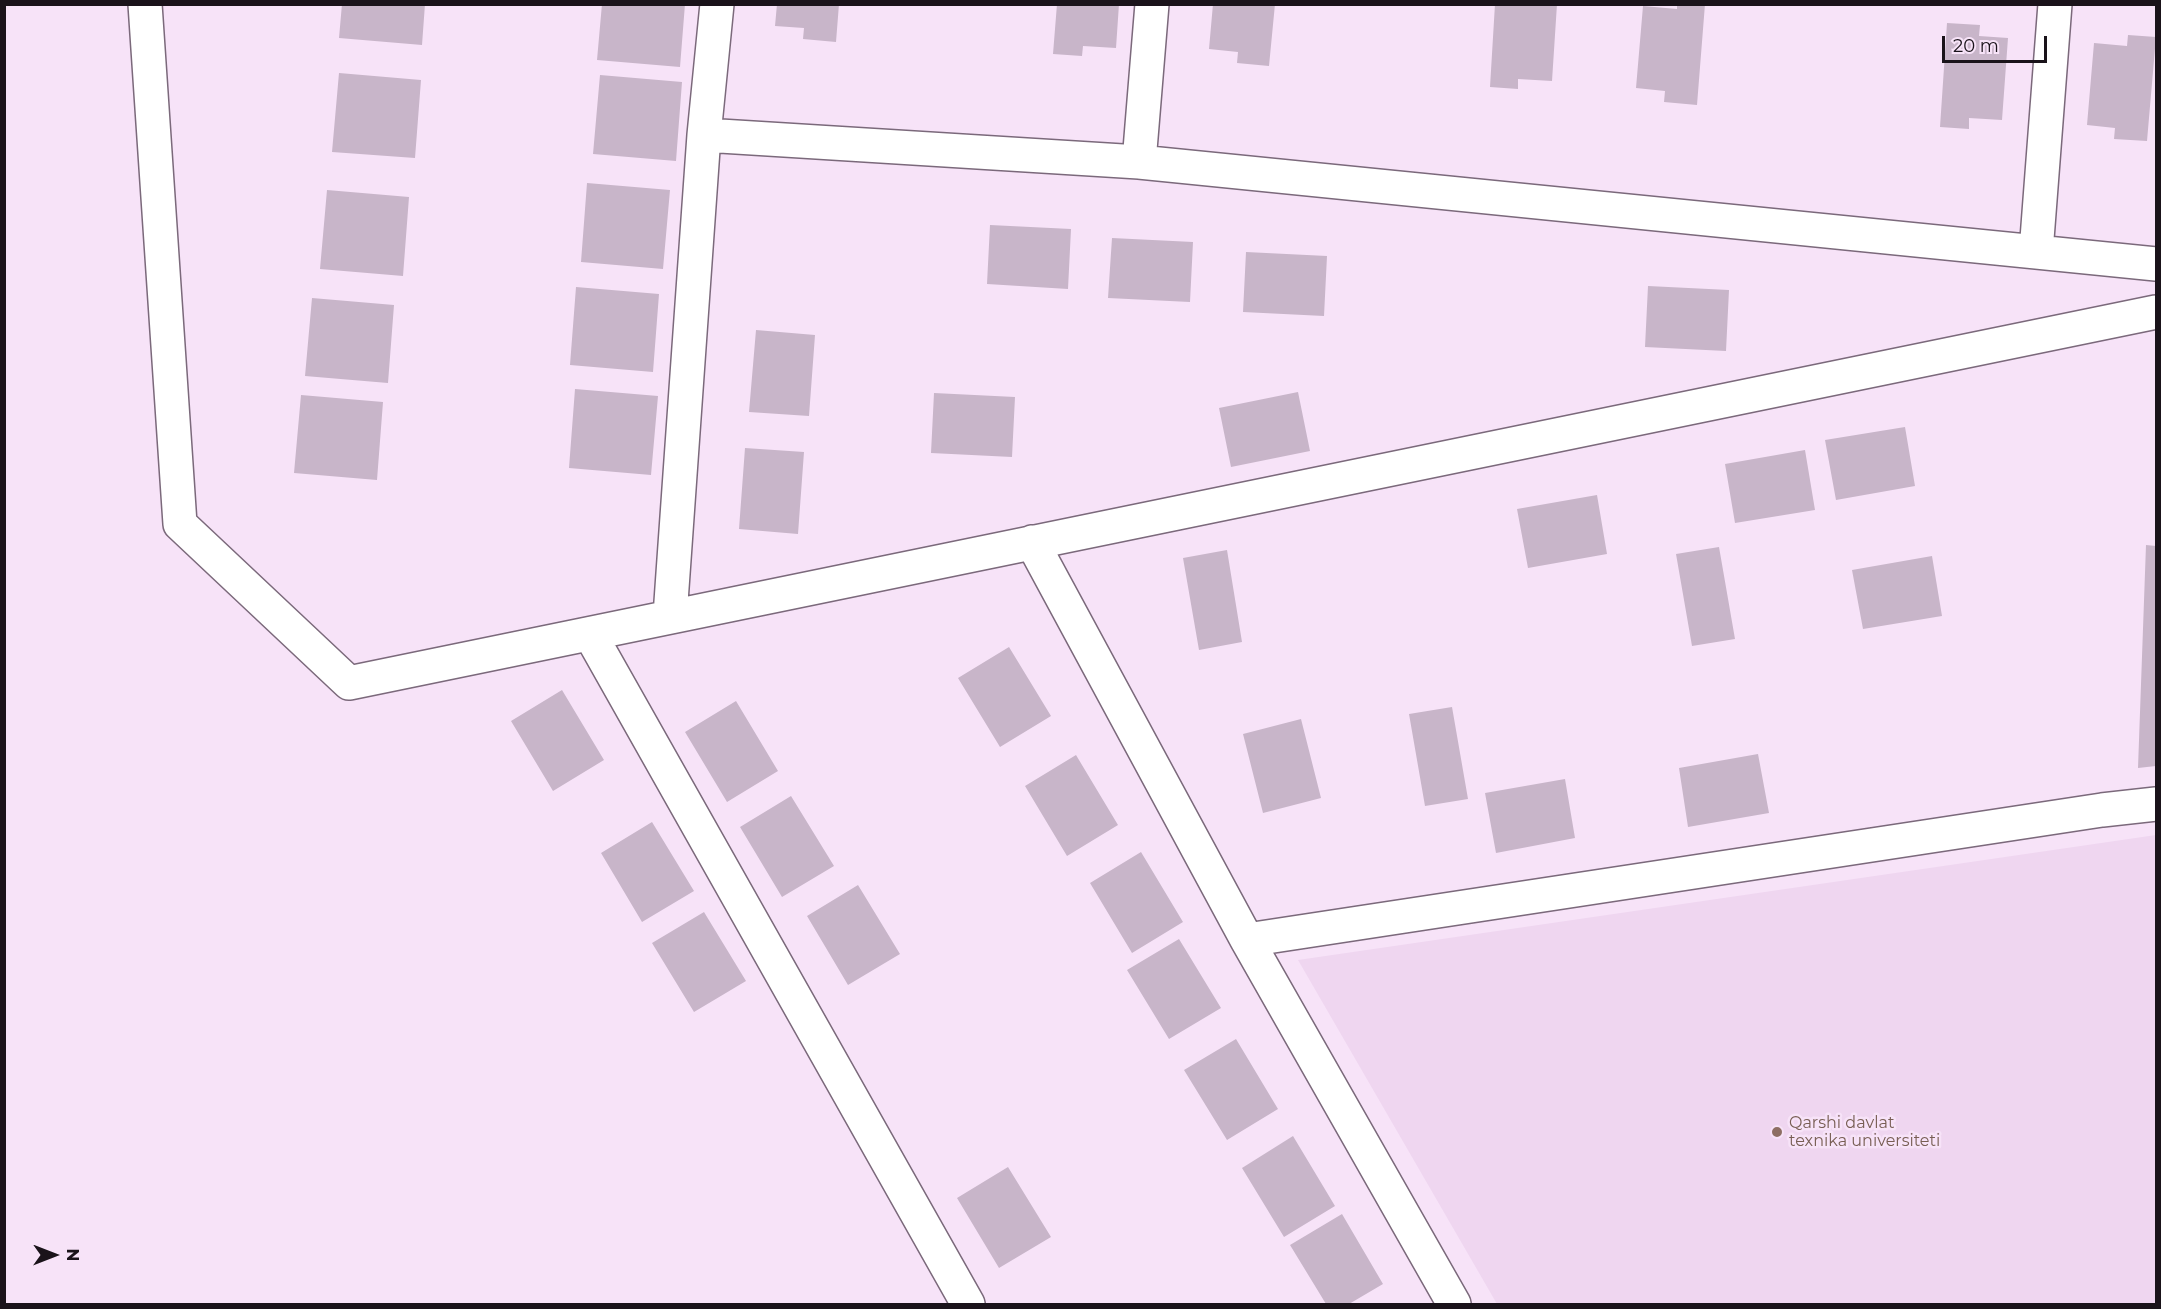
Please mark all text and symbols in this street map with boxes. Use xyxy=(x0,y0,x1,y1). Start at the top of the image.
scale bar xyxy=(1945,24,2050,62)
text: 20 m xyxy=(1953,35,1999,57)
place label: Qarshi davlat texnika universiteti xyxy=(1789,1113,1940,1151)
marker: Qarshi davlat texnika universiteti xyxy=(1770,1125,1784,1139)
north arrow xyxy=(24,1225,84,1285)
text: N xyxy=(63,1249,82,1261)

